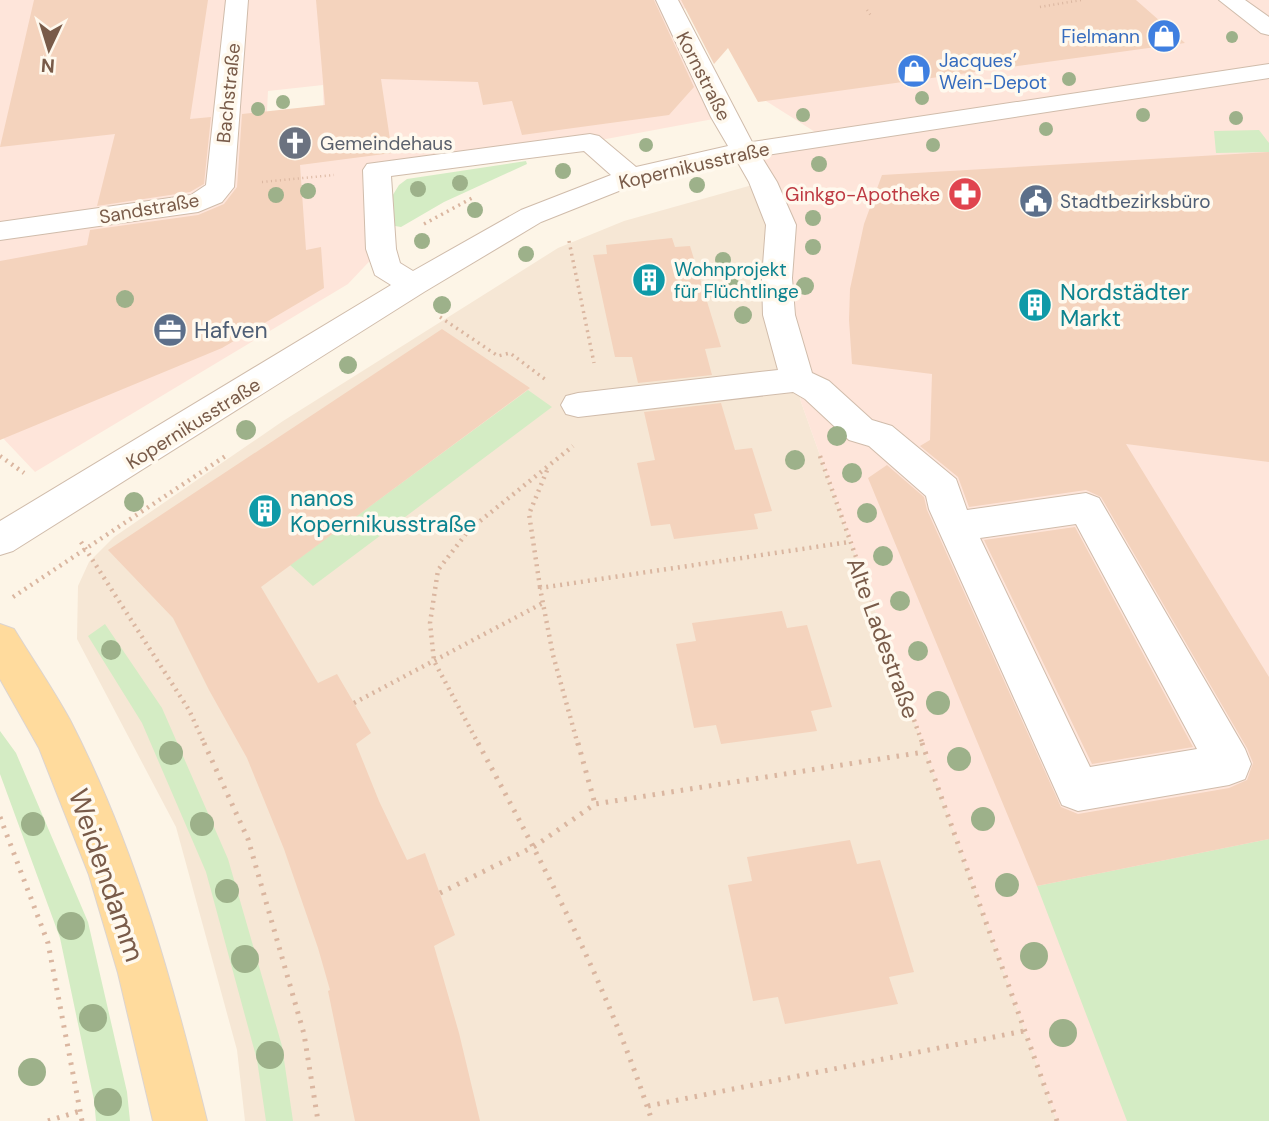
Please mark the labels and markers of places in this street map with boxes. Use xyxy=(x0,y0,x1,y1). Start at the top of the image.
shop icon: Fielmann xyxy=(1145,17,1183,55)
place label: Fielmann xyxy=(1061,24,1140,49)
place label: Jacques’ Wein-Depot xyxy=(939,48,1047,95)
shop icon: Jacques’ Wein-Depot xyxy=(895,52,933,90)
church icon: Gemeindehaus xyxy=(276,124,314,162)
place label: Gemeindehaus xyxy=(320,131,453,156)
pharmacy icon: Ginkgo-Apotheke xyxy=(946,175,984,213)
place label: Ginkgo-Apotheke xyxy=(785,182,940,207)
public building icon: Stadtbezirksbüro xyxy=(1017,182,1055,220)
place label: Stadtbezirksbüro xyxy=(1060,189,1210,214)
place label: Wohnprojekt für Flüchtlinge xyxy=(674,257,799,304)
building icon: Wohnprojekt für Flüchtlinge xyxy=(630,261,668,299)
place label: Nordstädter Markt xyxy=(1060,277,1189,333)
building icon: Nordstädter Markt xyxy=(1016,286,1054,324)
office icon: Hafven xyxy=(151,311,189,349)
place label: Hafven xyxy=(194,315,268,345)
place label: nanos Kopernikusstraße xyxy=(290,483,476,539)
building icon: nanos Kopernikusstraße xyxy=(246,492,284,530)

